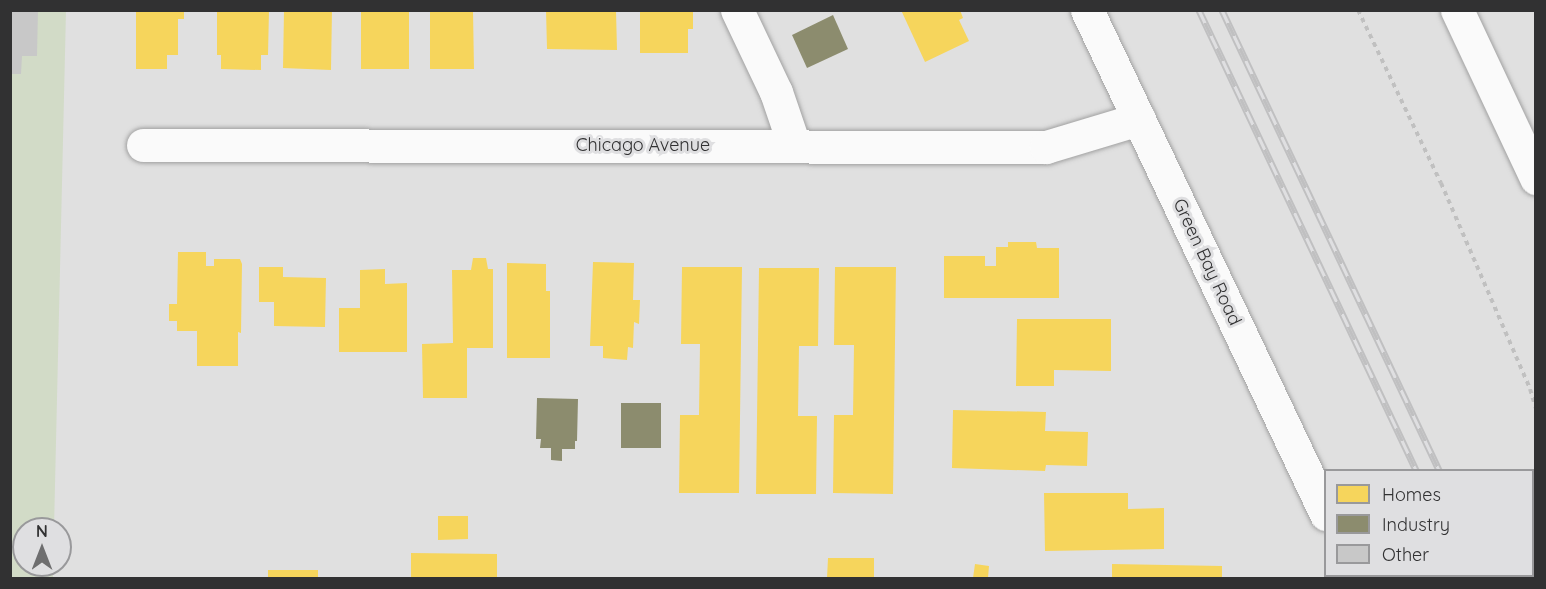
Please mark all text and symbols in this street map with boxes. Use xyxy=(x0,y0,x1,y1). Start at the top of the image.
street label: Chicago Avenue xyxy=(576,134,710,156)
street label: Green Bay Road xyxy=(1168,195,1246,329)
legend xyxy=(1324,469,1534,577)
text: Homes xyxy=(1382,483,1441,506)
text: Industry xyxy=(1382,513,1450,536)
north arrow xyxy=(12,517,72,577)
text: N xyxy=(36,521,48,541)
text: Other xyxy=(1382,543,1429,566)

